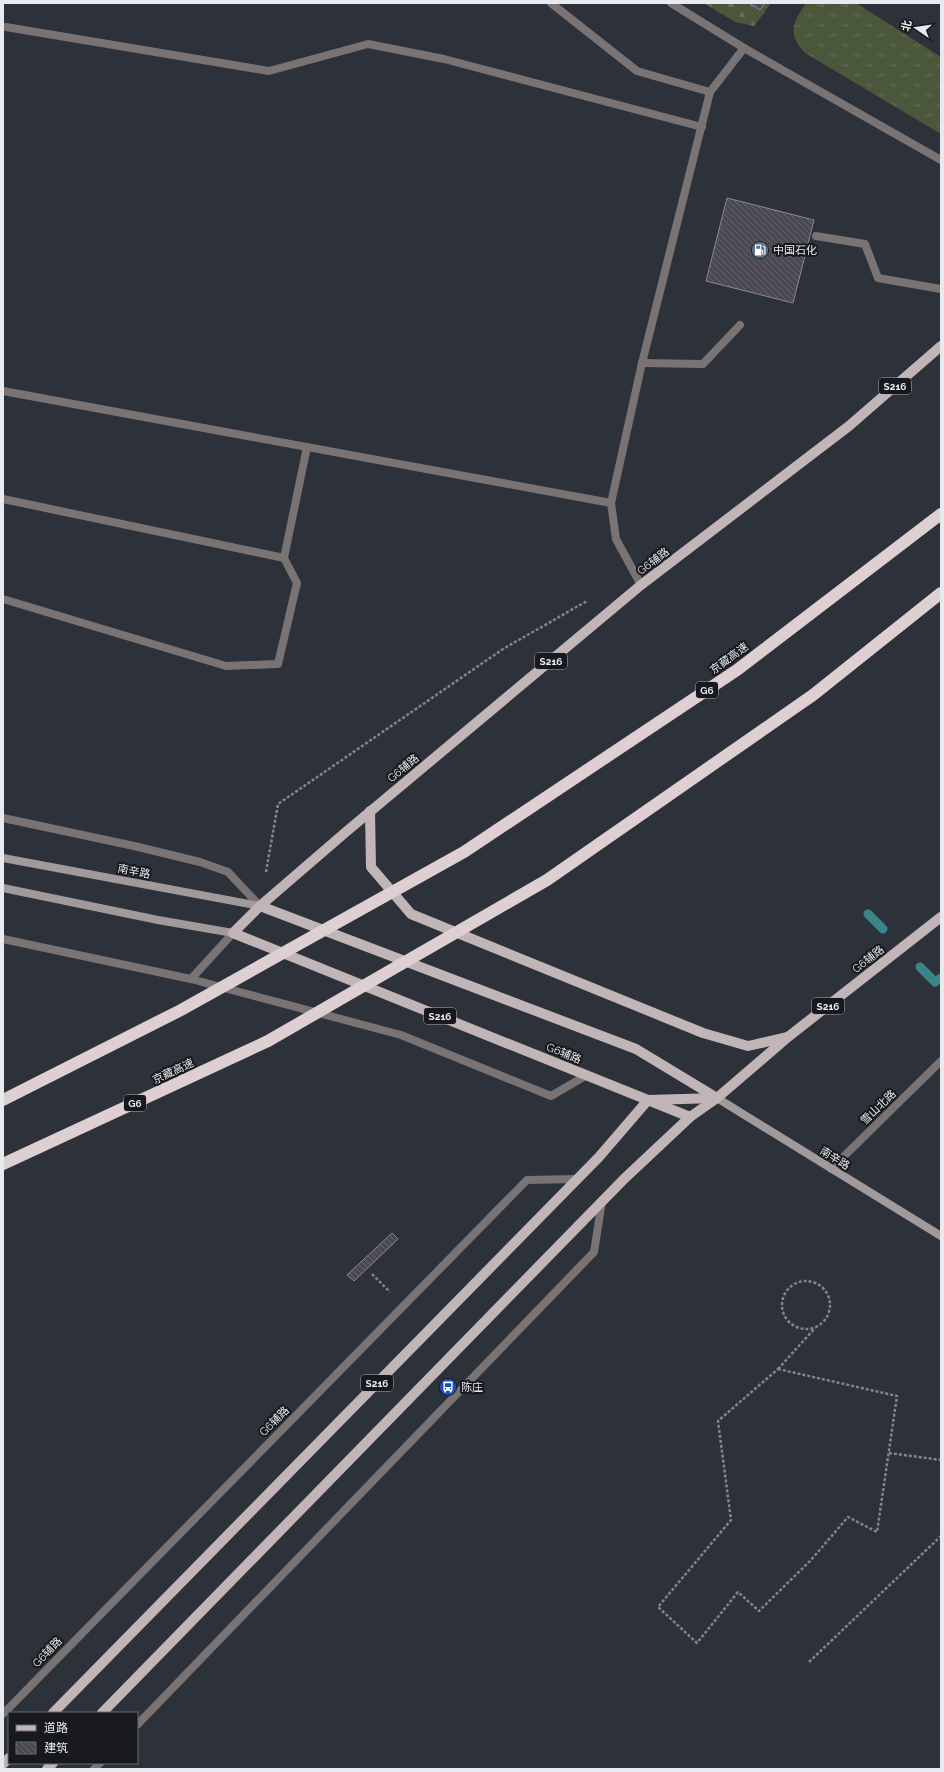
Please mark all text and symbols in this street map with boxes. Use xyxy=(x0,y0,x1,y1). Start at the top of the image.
north arrow xyxy=(896,8,936,48)
text: 北 xyxy=(899,19,914,33)
fuel station icon: 中国石化 xyxy=(750,240,770,260)
place label: 中国石化 xyxy=(773,244,817,257)
road number: S216 xyxy=(879,378,911,394)
street label: G6辅路 xyxy=(635,545,672,578)
street label: 京藏高速 xyxy=(708,640,751,677)
road number: S216 xyxy=(535,653,567,669)
road number: G6 xyxy=(696,682,718,698)
street label: G6辅路 xyxy=(385,752,421,785)
street label: 南辛路 xyxy=(116,862,151,881)
street label: G6辅路 xyxy=(850,943,887,976)
road number: S216 xyxy=(812,998,844,1014)
road number: S216 xyxy=(424,1008,456,1024)
street label: G6辅路 xyxy=(544,1041,583,1066)
street label: 京藏高速 xyxy=(151,1056,196,1087)
street label: 雪山北路 xyxy=(858,1087,899,1127)
road number: G6 xyxy=(124,1095,146,1111)
street label: 南辛路 xyxy=(817,1144,852,1173)
road number: S216 xyxy=(361,1375,393,1391)
bus stop icon: 陈庄 xyxy=(438,1377,458,1397)
place label: 陈庄 xyxy=(461,1381,483,1394)
street label: G6辅路 xyxy=(257,1404,292,1439)
street label: G6辅路 xyxy=(30,1635,65,1670)
legend xyxy=(8,1712,138,1764)
text: 道路 xyxy=(44,1721,68,1735)
text: 建筑 xyxy=(44,1741,68,1755)

